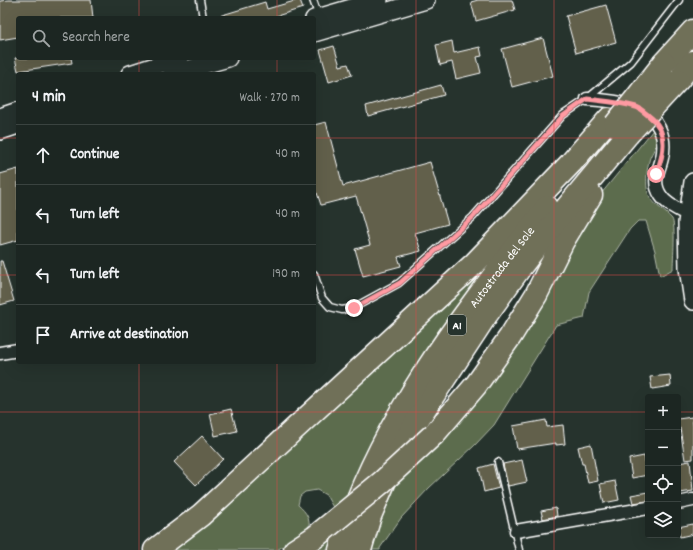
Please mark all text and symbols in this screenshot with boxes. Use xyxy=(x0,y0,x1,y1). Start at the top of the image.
search box xyxy=(16,16,316,60)
icon: search xyxy=(30,27,52,49)
text: Search here xyxy=(62,27,130,49)
text: 4 min xyxy=(32,86,66,110)
text: Walk · 270 m xyxy=(239,89,300,108)
icon: ahead xyxy=(32,144,54,166)
text: Continue xyxy=(70,144,119,166)
text: 40 m xyxy=(276,145,300,164)
route start xyxy=(647,165,665,183)
icon: left xyxy=(32,204,54,226)
text: Turn left xyxy=(70,204,119,226)
text: 40 m xyxy=(276,205,300,224)
street label: Autostrada del Sole xyxy=(466,223,541,313)
icon: left xyxy=(32,264,54,286)
text: Turn left xyxy=(70,264,119,286)
text: 190 m xyxy=(272,265,300,284)
route end xyxy=(345,299,363,317)
road number: A1 xyxy=(448,315,466,335)
icon: arrive xyxy=(32,324,54,346)
text: Arrive at destination xyxy=(70,324,188,346)
map controls xyxy=(645,394,681,538)
button: + xyxy=(645,394,681,430)
button: − xyxy=(645,430,681,466)
button: locate xyxy=(645,466,681,502)
button: layers xyxy=(645,502,681,538)

